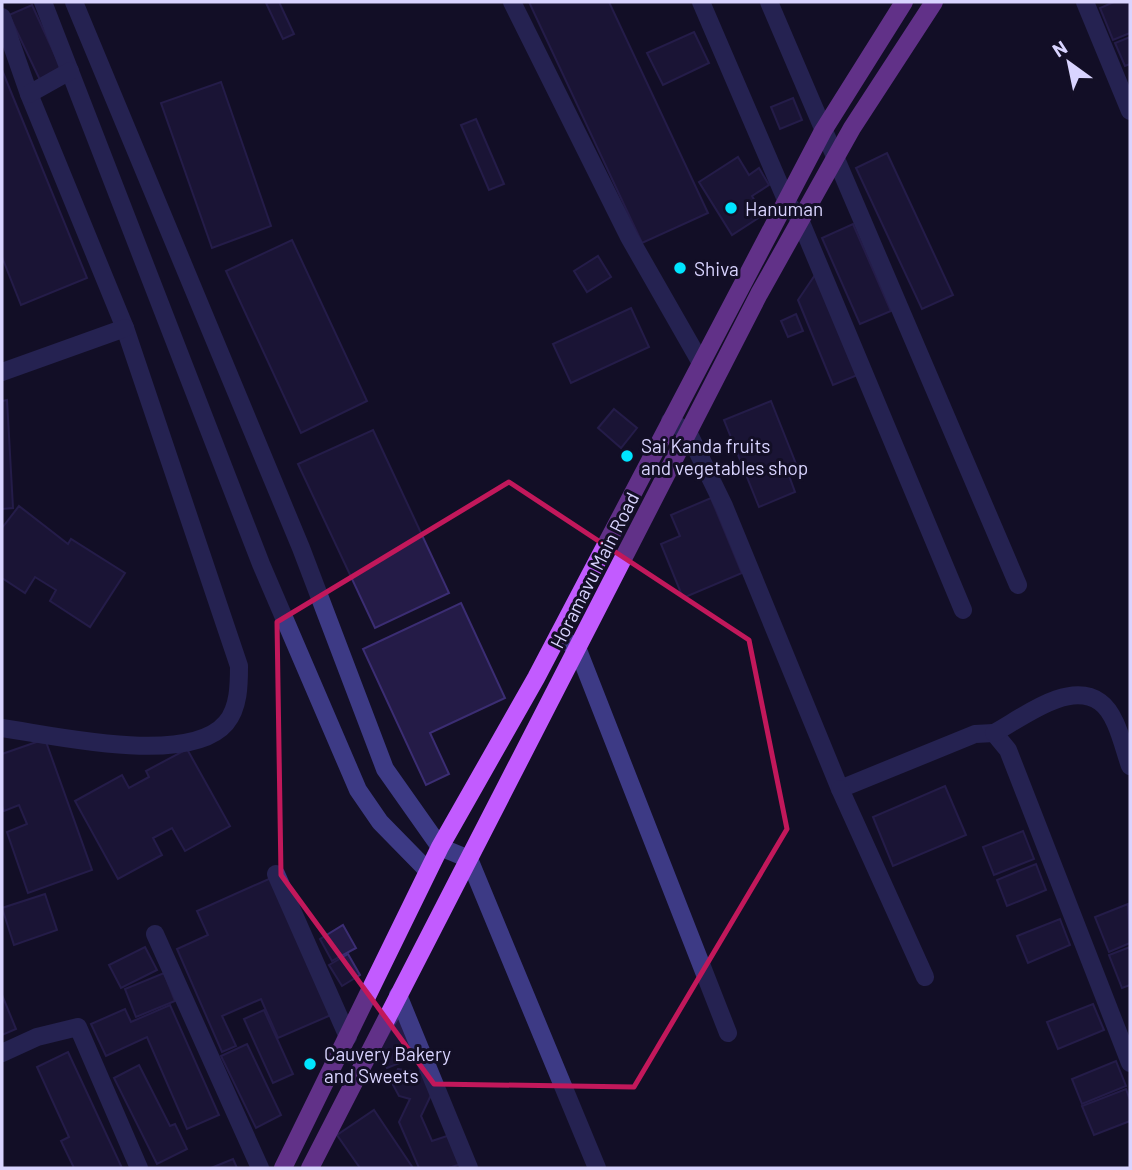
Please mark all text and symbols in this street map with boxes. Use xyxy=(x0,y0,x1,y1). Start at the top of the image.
north arrow xyxy=(1034,28,1104,98)
text: N xyxy=(1048,35,1071,61)
place label: Hanuman xyxy=(745,197,823,220)
marker: Hanuman xyxy=(723,200,739,216)
place label: Shiva xyxy=(694,257,739,280)
marker: Shiva xyxy=(672,260,688,276)
place label: Sai Kanda fruits and vegetables shop xyxy=(641,434,808,479)
marker: Sai Kanda fruits and vegetables shop xyxy=(619,448,635,464)
street label: Horamavu Main Road xyxy=(545,488,643,652)
place label: Cauvery Bakery and Sweets xyxy=(324,1042,451,1087)
marker: Cauvery Bakery and Sweets xyxy=(302,1056,318,1072)

